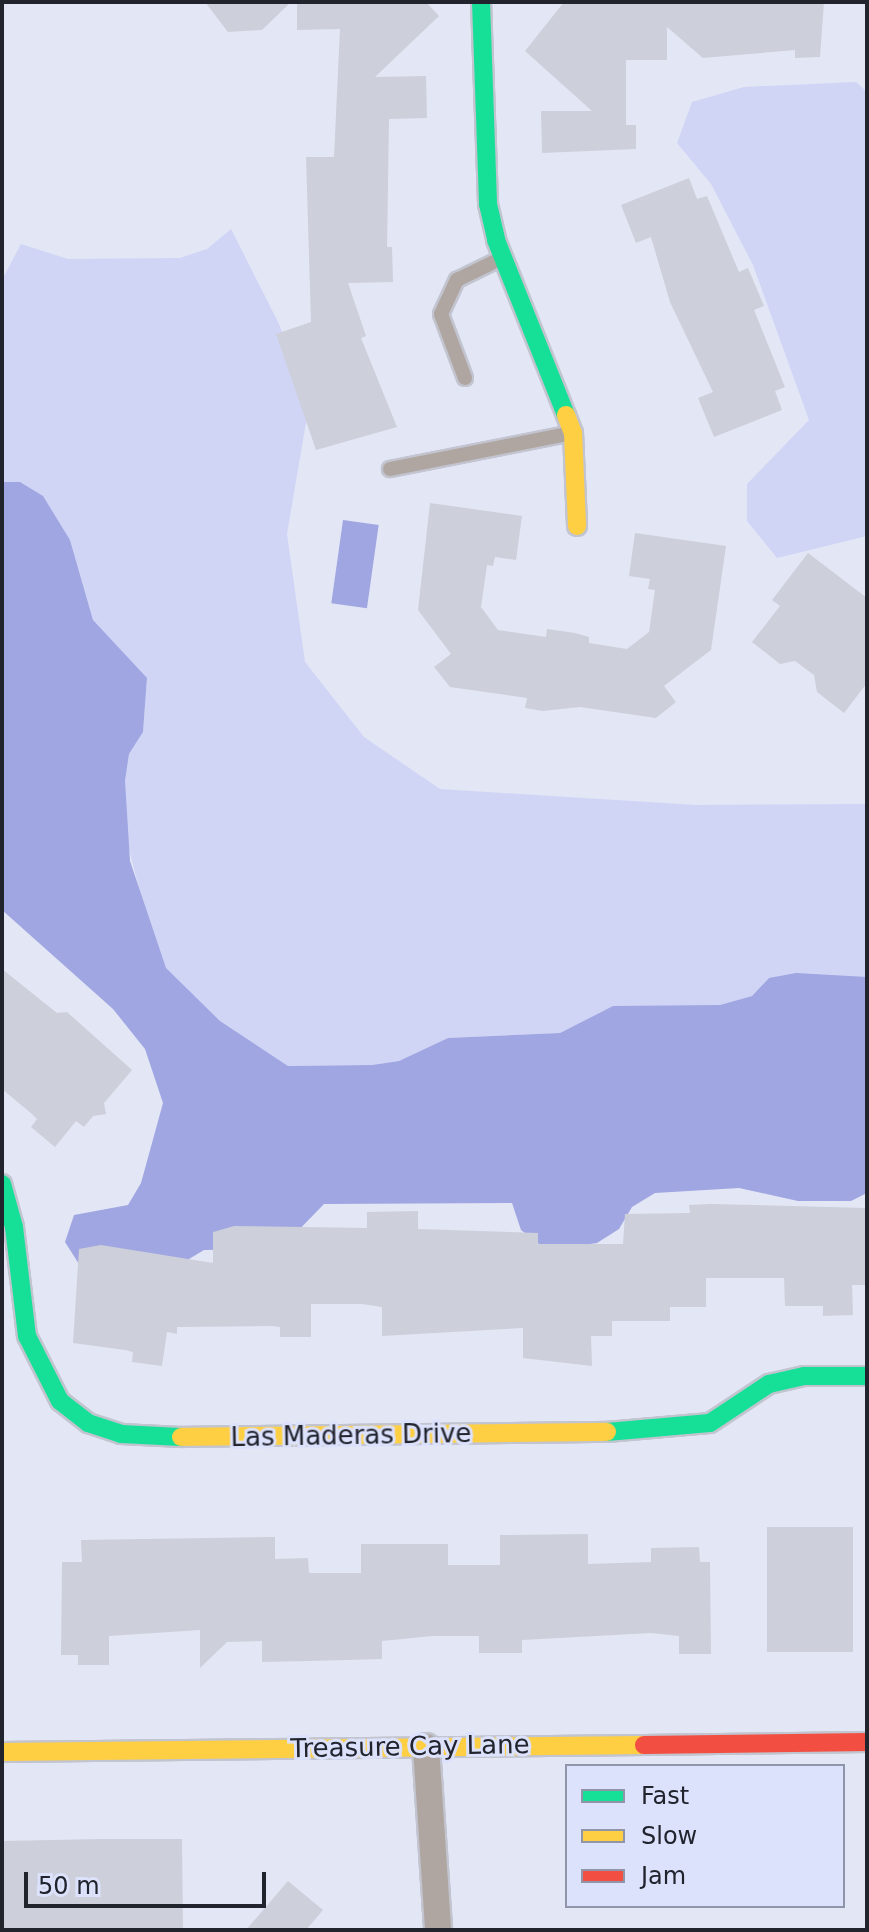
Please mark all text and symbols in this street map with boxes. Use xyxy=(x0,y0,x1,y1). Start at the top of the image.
street label: Las Maderas Drive xyxy=(230,1418,472,1454)
street label: Treasure Cay Lane xyxy=(290,1729,530,1765)
legend xyxy=(565,1764,845,1908)
text: Fast xyxy=(641,1782,689,1810)
text: Slow xyxy=(641,1822,697,1850)
scale bar xyxy=(28,1856,270,1906)
text: Jam xyxy=(641,1862,686,1890)
text: 50 m xyxy=(38,1872,100,1900)

